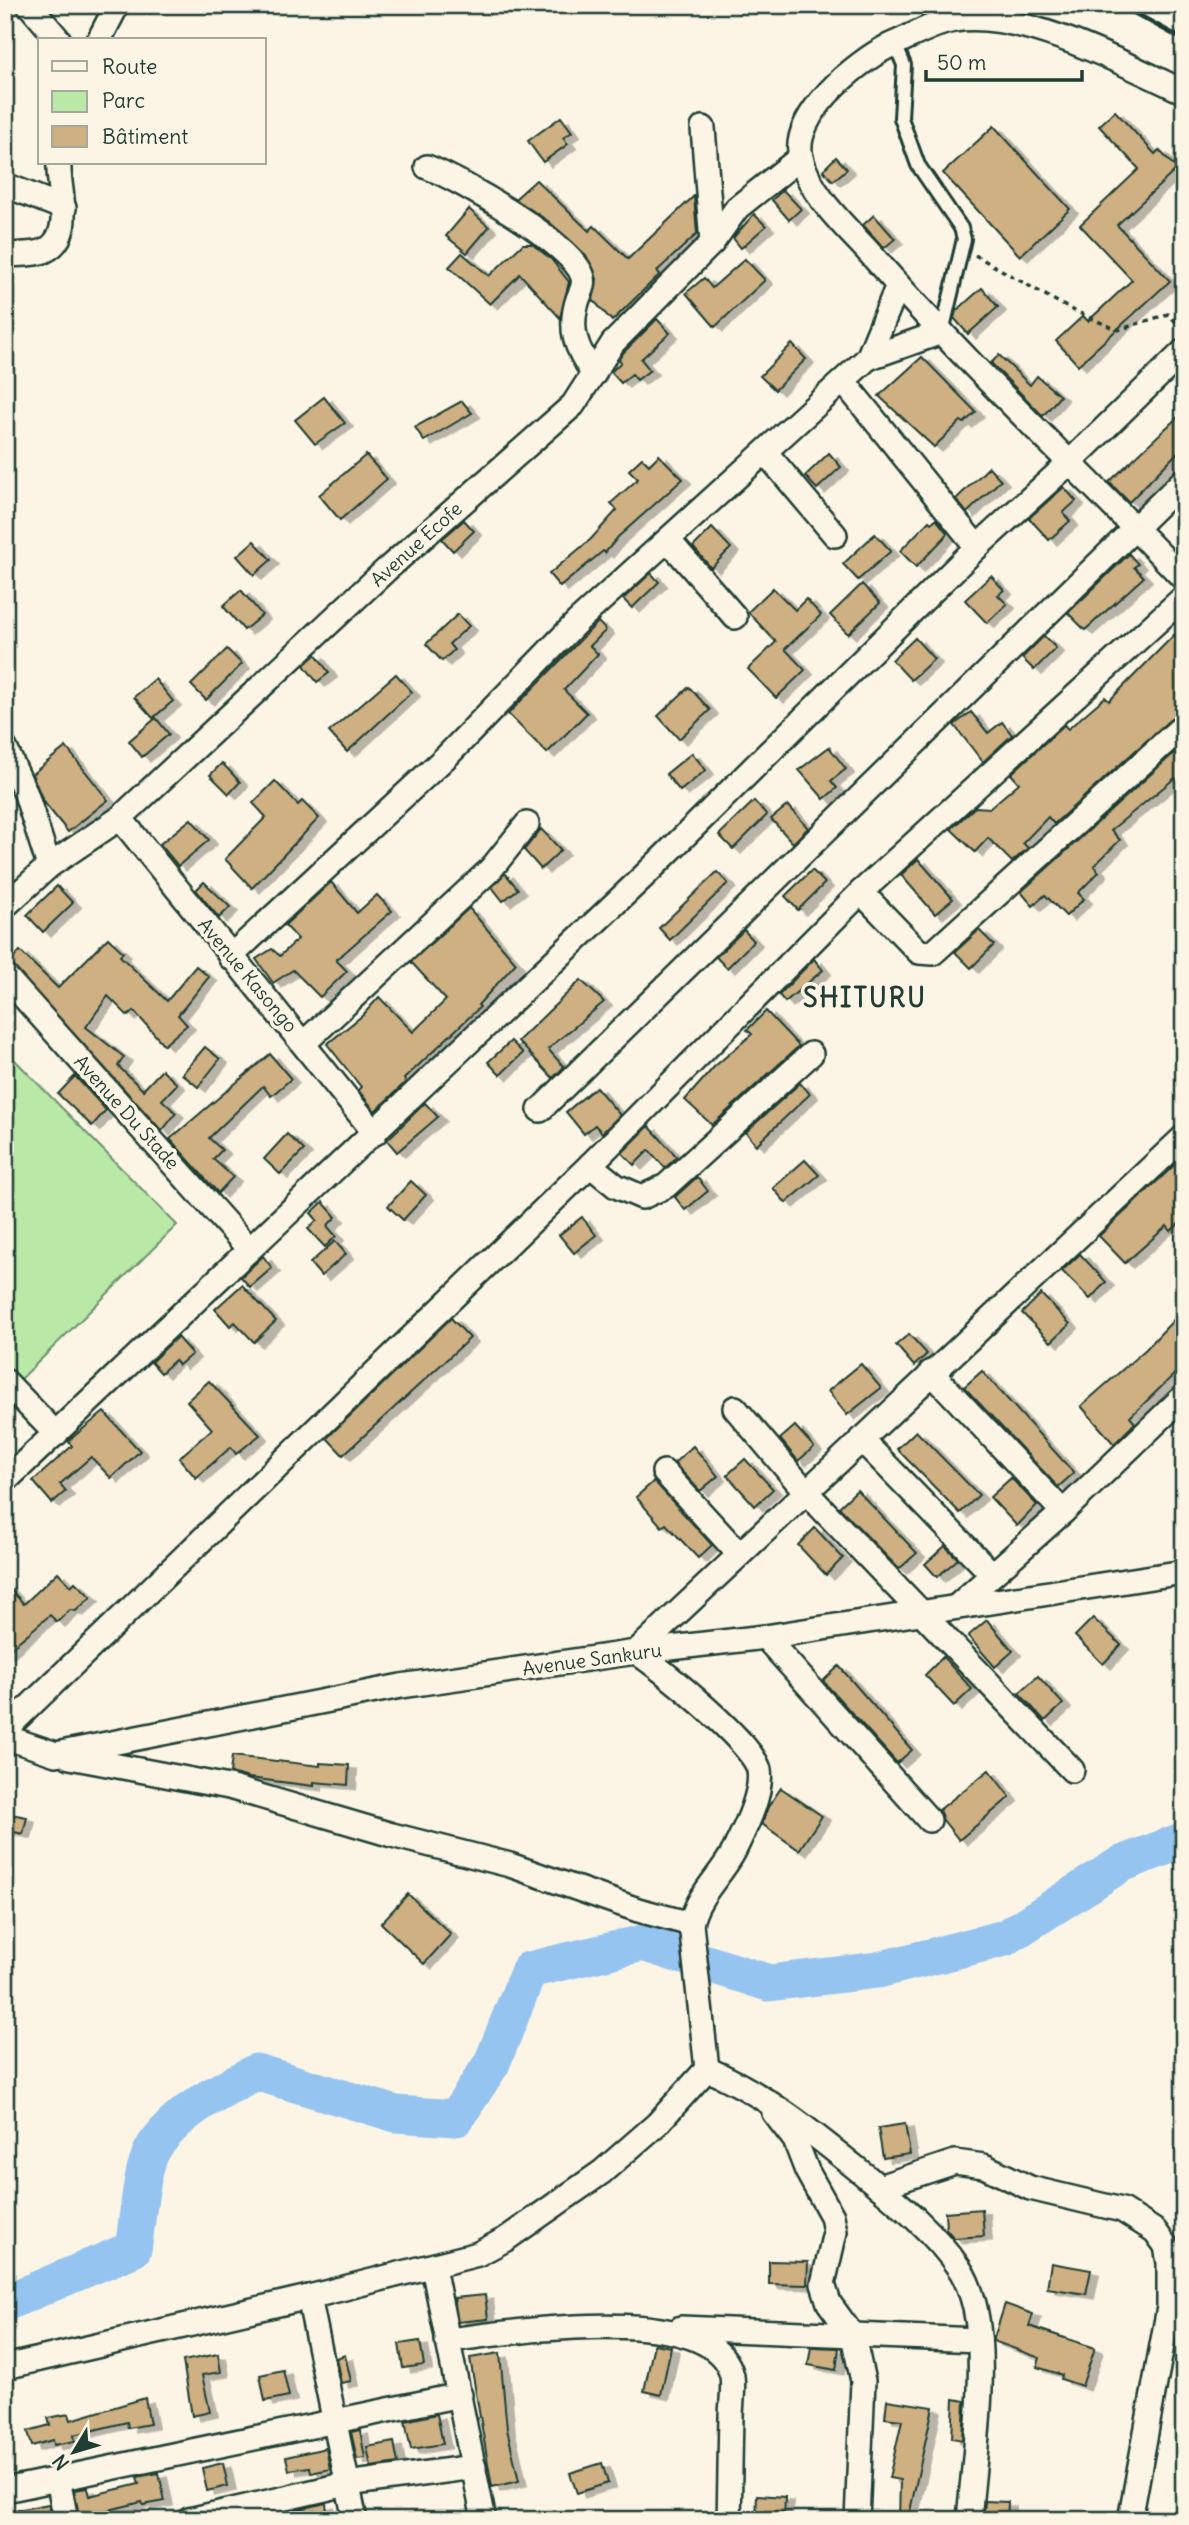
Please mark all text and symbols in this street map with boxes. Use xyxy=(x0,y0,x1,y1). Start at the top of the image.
legend xyxy=(38,38,266,164)
scale bar xyxy=(926,38,1082,82)
text: 50 m xyxy=(937,49,986,76)
text: Route xyxy=(102,53,157,80)
text: Parc xyxy=(102,87,145,114)
text: Bâtiment xyxy=(102,123,188,150)
street label: Avenue Ecofe xyxy=(365,497,467,591)
street label: Avenue Kasongo xyxy=(193,913,303,1037)
district label: SHITURU xyxy=(803,981,927,1014)
street label: Avenue Du Stade xyxy=(69,1050,185,1174)
street label: Avenue Sankuru xyxy=(521,1637,663,1681)
north arrow xyxy=(38,2416,108,2486)
text: N xyxy=(47,2450,74,2475)

